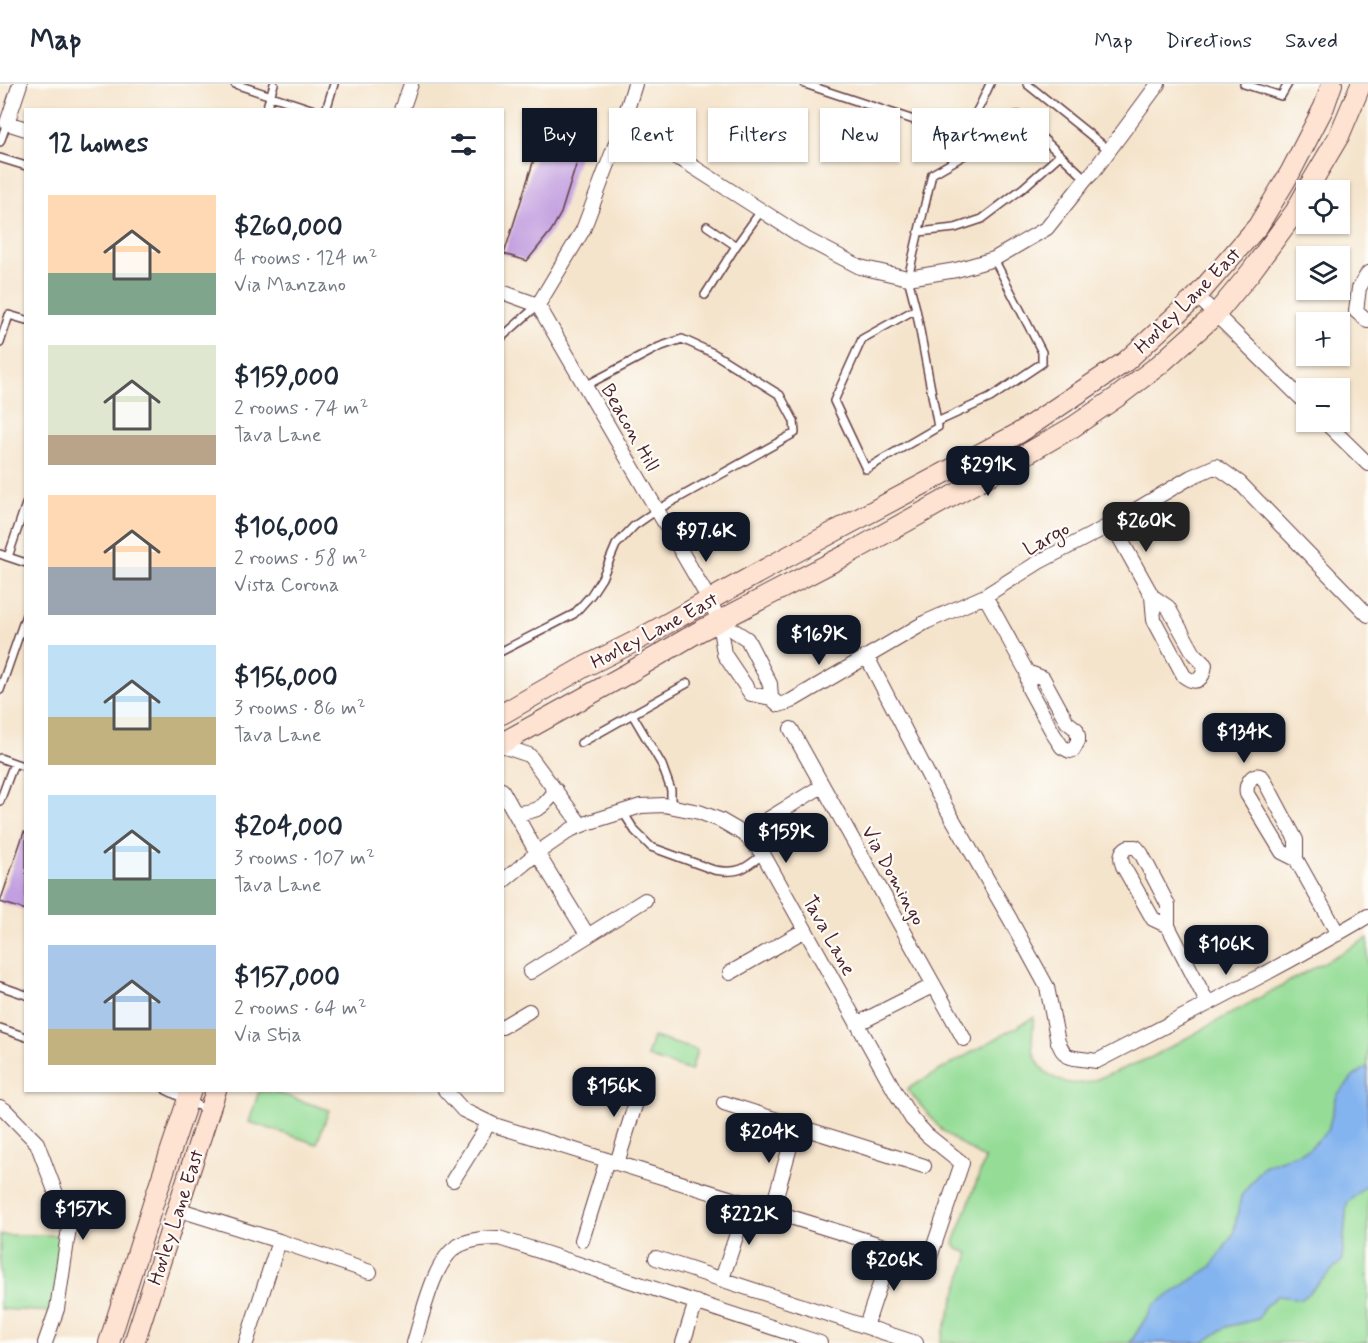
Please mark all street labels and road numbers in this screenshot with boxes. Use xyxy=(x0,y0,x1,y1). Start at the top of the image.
street label: Hovley Lane East xyxy=(1129,242,1248,360)
street label: Beacon Hill xyxy=(594,379,666,476)
street label: Largo xyxy=(1019,516,1075,564)
street label: Hovley Lane East xyxy=(586,586,723,676)
street label: Via Domingo xyxy=(854,821,931,930)
street label: Tava Lane xyxy=(796,891,862,981)
street label: Hovley Lane East xyxy=(142,1146,211,1289)

